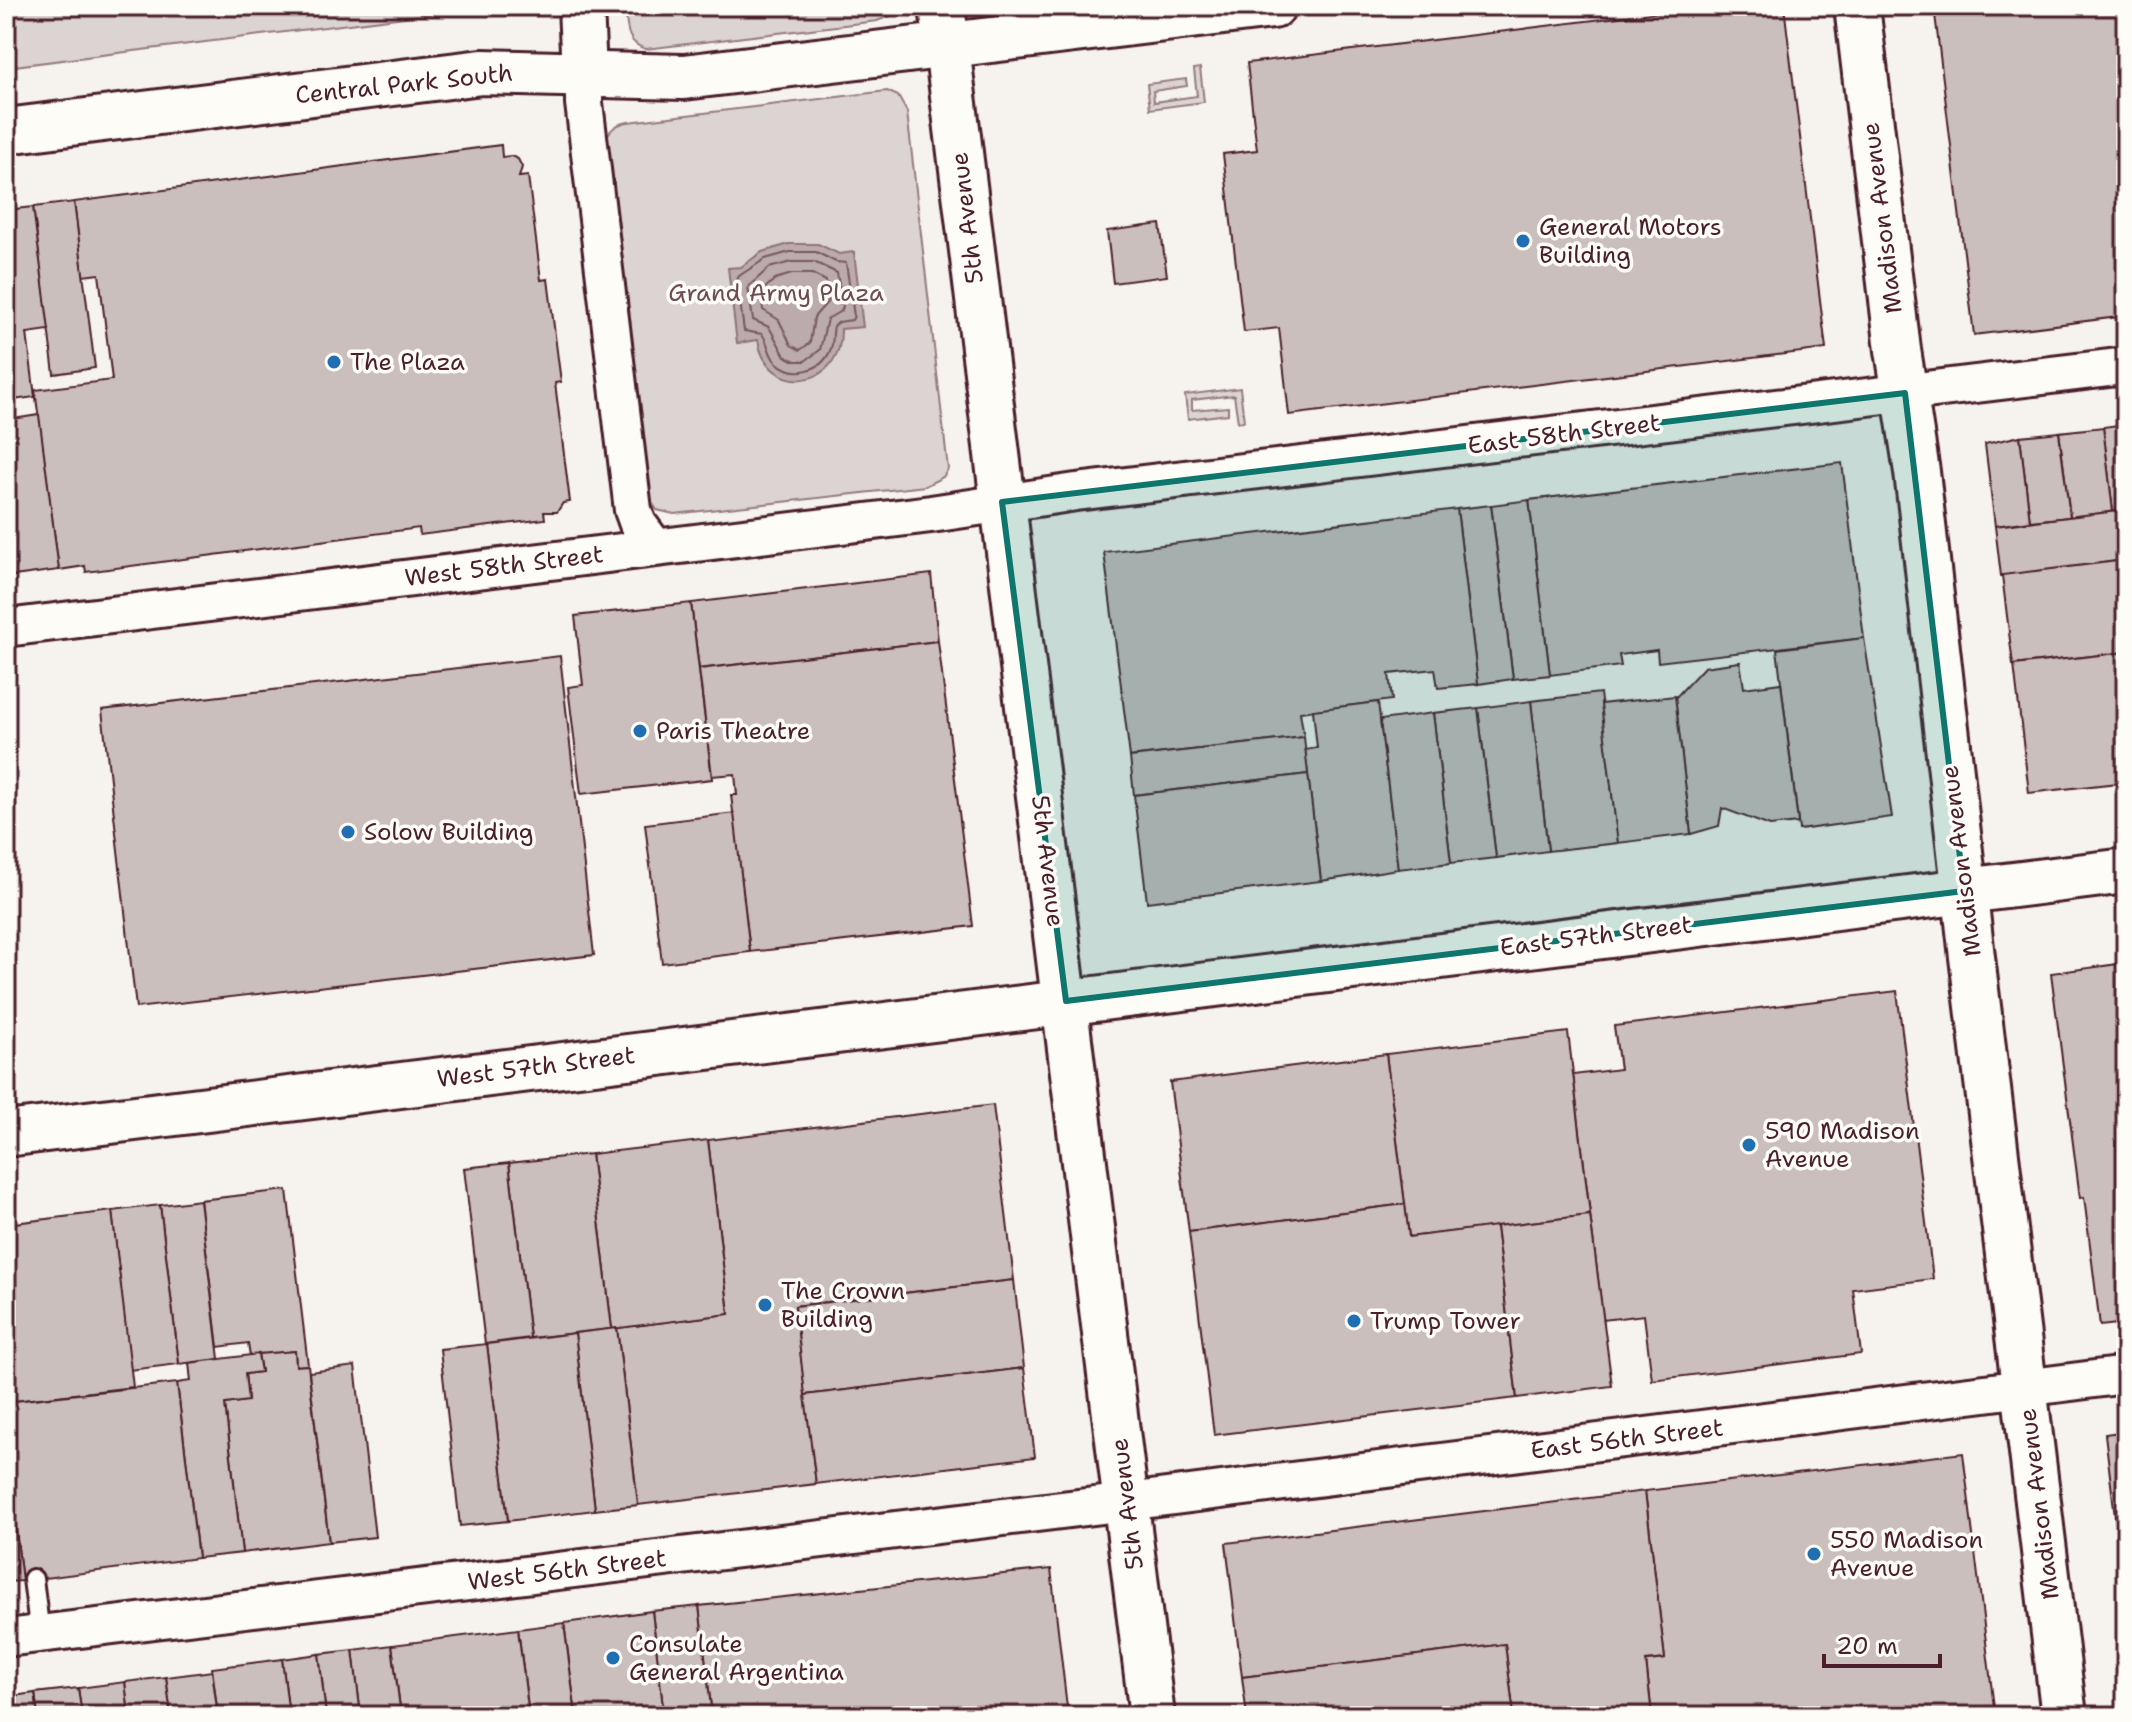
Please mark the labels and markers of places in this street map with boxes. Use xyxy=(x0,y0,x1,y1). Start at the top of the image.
place label: General Motors Building xyxy=(1539,211,1722,271)
marker: General Motors Building xyxy=(1514,232,1532,250)
place label: The Plaza xyxy=(350,346,465,378)
marker: The Plaza xyxy=(325,353,343,371)
place label: Paris Theatre xyxy=(656,715,810,747)
marker: Paris Theatre xyxy=(631,722,649,740)
place label: Solow Building xyxy=(364,816,534,848)
marker: Solow Building xyxy=(339,823,357,841)
place label: 590 Madison Avenue xyxy=(1765,1115,1920,1175)
marker: 590 Madison Avenue xyxy=(1740,1136,1758,1154)
place label: The Crown Building xyxy=(781,1275,905,1335)
marker: The Crown Building xyxy=(756,1296,774,1314)
place label: Trump Tower xyxy=(1370,1305,1521,1337)
marker: Trump Tower xyxy=(1345,1312,1363,1330)
place label: 550 Madison Avenue xyxy=(1830,1524,1983,1584)
marker: 550 Madison Avenue xyxy=(1805,1545,1823,1563)
place label: Consulate General Argentina xyxy=(629,1628,844,1688)
marker: Consulate General Argentina xyxy=(604,1649,622,1667)

